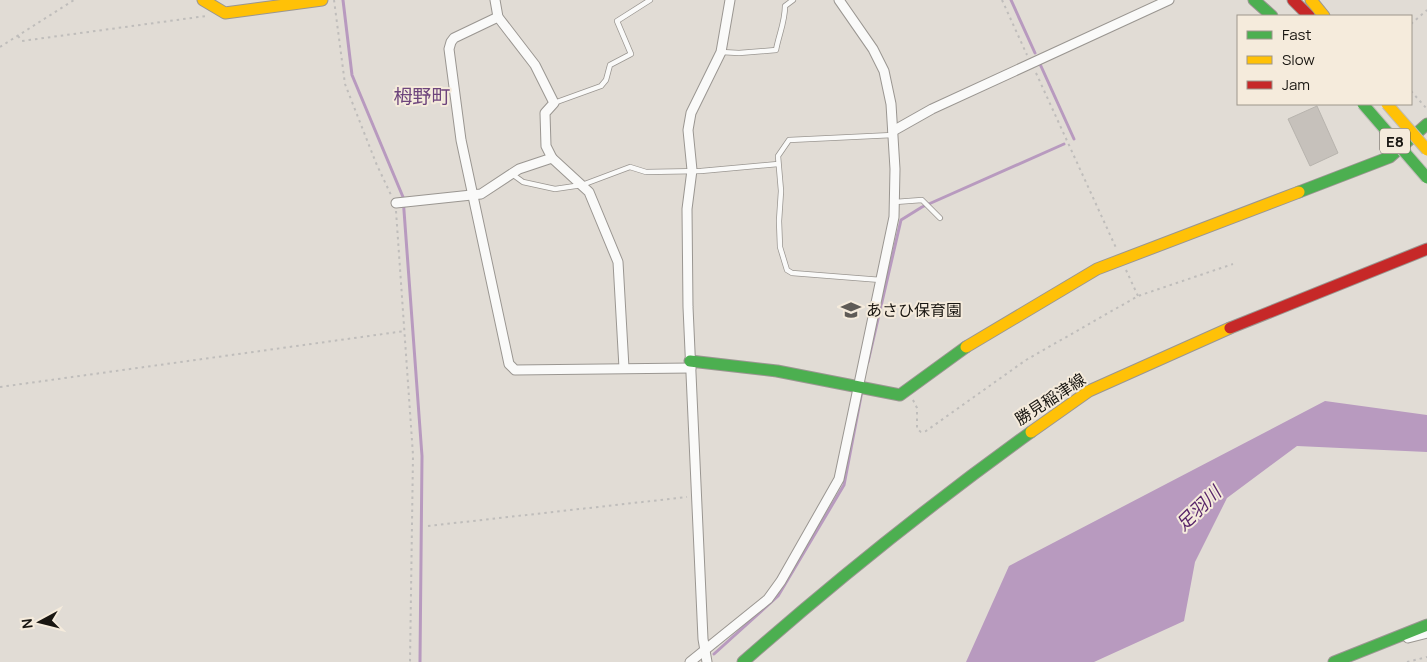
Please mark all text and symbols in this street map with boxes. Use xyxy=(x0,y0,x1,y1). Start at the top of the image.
legend xyxy=(1237,15,1412,105)
text: Fast xyxy=(1282,24,1311,45)
text: Slow xyxy=(1282,49,1315,70)
text: Jam xyxy=(1282,74,1310,95)
district label: 栂野町 xyxy=(393,83,451,109)
road number: E8 xyxy=(1380,128,1410,154)
school or university icon: あさひ保育園 xyxy=(840,299,862,321)
place label: あさひ保育園 xyxy=(866,299,962,321)
street label: 勝見稲津線 xyxy=(1010,368,1090,430)
water label: 足羽川 xyxy=(1170,479,1227,535)
north arrow xyxy=(15,597,65,647)
text: N xyxy=(17,617,37,630)

